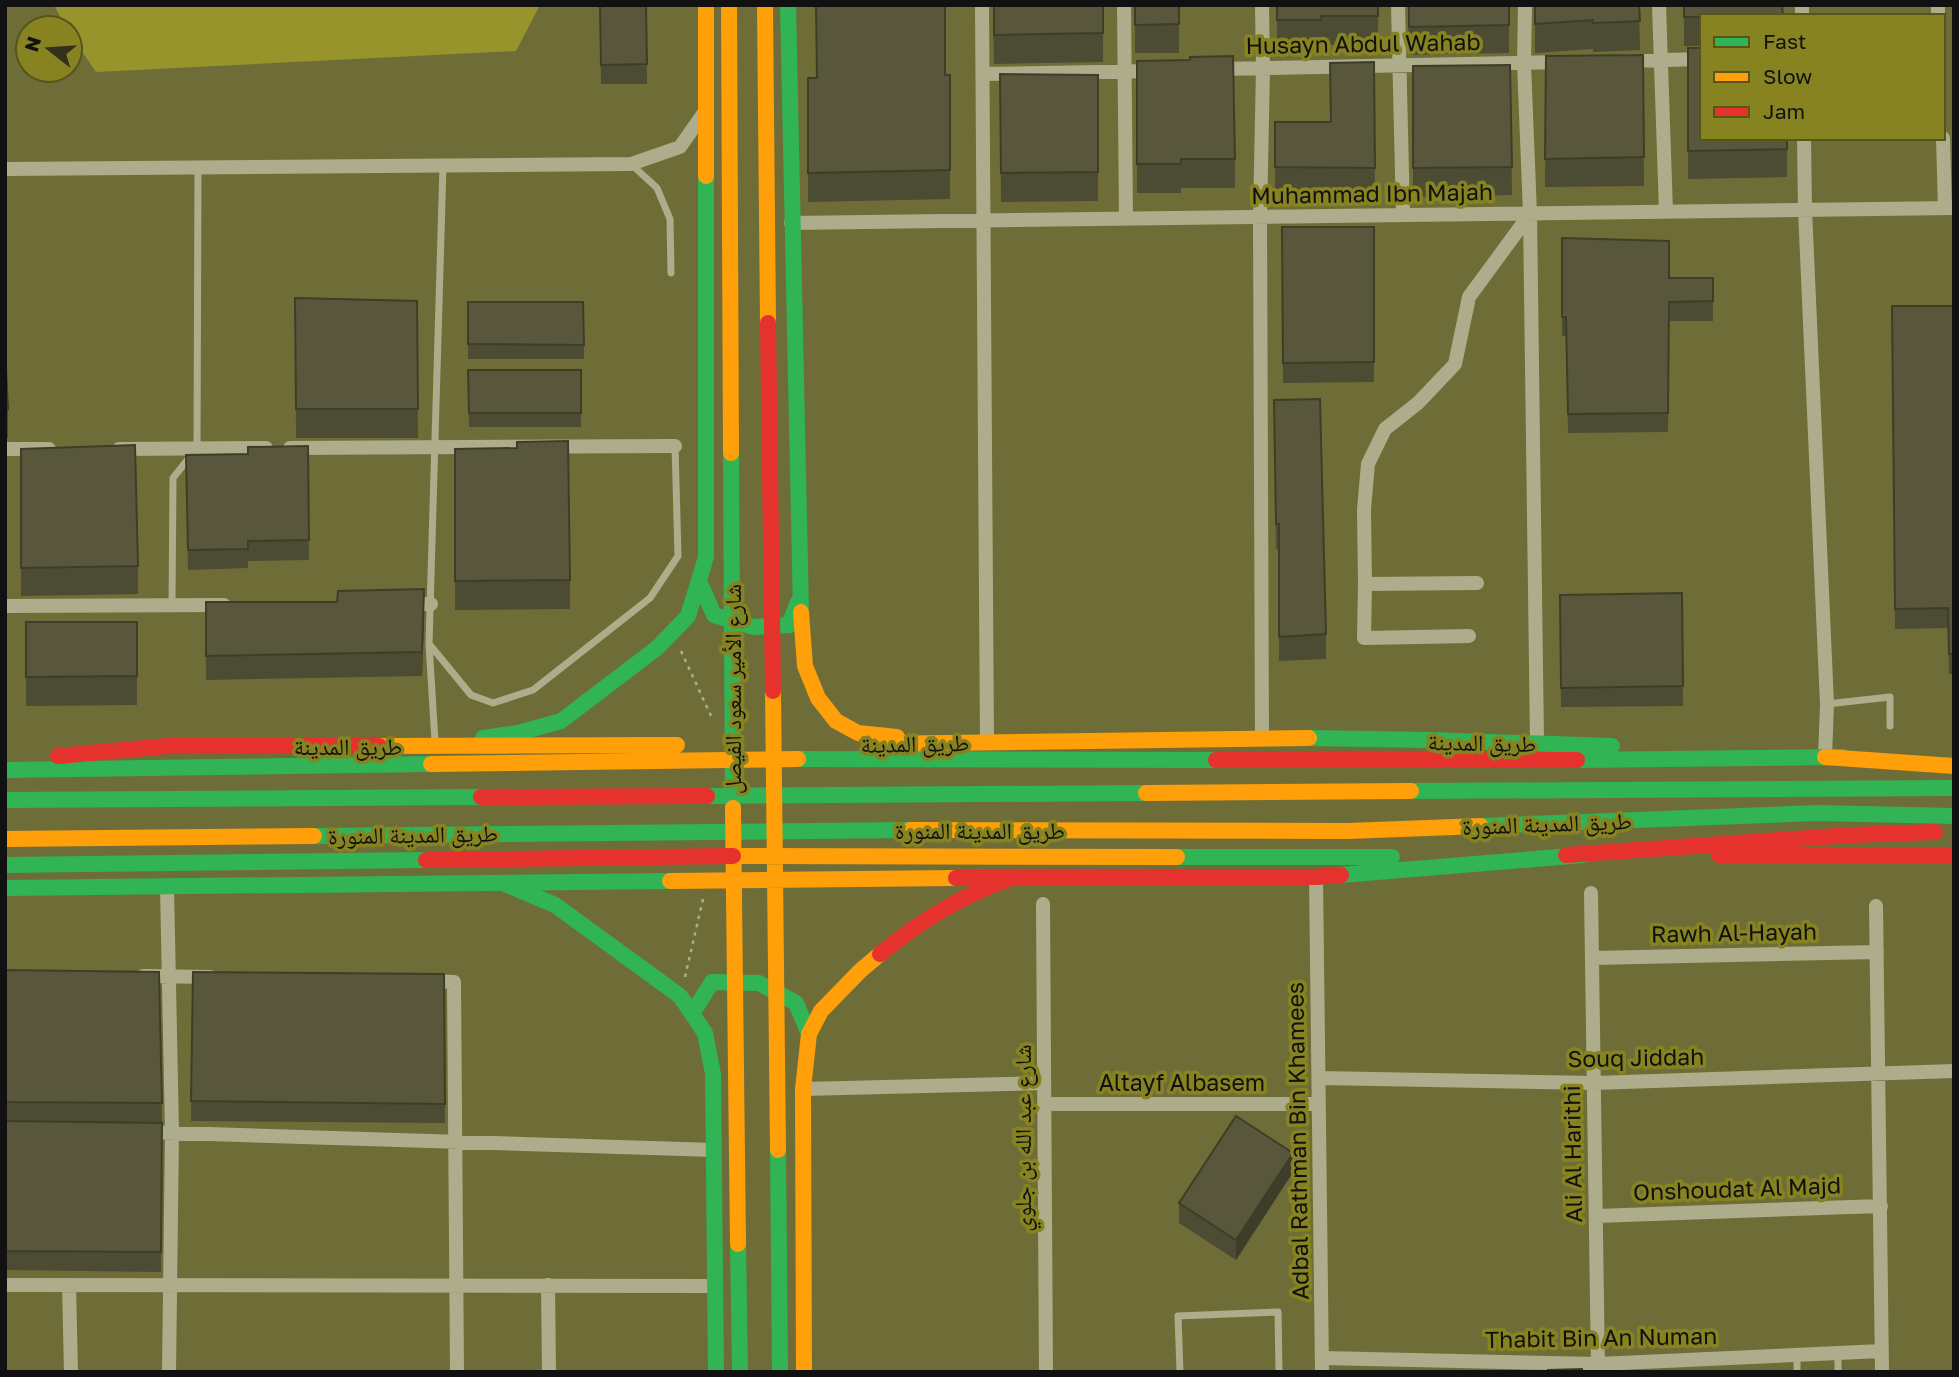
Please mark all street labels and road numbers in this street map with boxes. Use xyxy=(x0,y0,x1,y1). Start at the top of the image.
street label: Husayn Abdul Wahab xyxy=(1245,27,1481,59)
street label: Muhammad Ibn Majah xyxy=(1251,177,1493,209)
street label: شارع الأمير سعود الفيصل xyxy=(718,584,748,794)
street label: طريق المدينة xyxy=(1427,727,1537,758)
street label: طريق المدينة xyxy=(860,728,970,759)
street label: طريق المدينة xyxy=(294,732,402,761)
street label: طريق المدينة المنورة xyxy=(1462,806,1632,841)
street label: طريق المدينة المنورة xyxy=(895,816,1065,845)
street label: طريق المدينة المنورة xyxy=(328,819,498,850)
street label: Rawh Al-Hayah xyxy=(1651,917,1817,947)
street label: Adbal Rathman Bin Khamees xyxy=(1280,982,1314,1300)
street label: Souq Jiddah xyxy=(1567,1042,1705,1072)
street label: شارع عبد الله بن جلوي xyxy=(1008,1044,1042,1232)
street label: Altayf Albasem xyxy=(1099,1068,1265,1096)
street label: Ali Al Harithi xyxy=(1557,1085,1587,1223)
street label: Onshoudat Al Majd xyxy=(1632,1170,1842,1206)
street label: Thabit Bin An Numan xyxy=(1485,1321,1717,1353)

